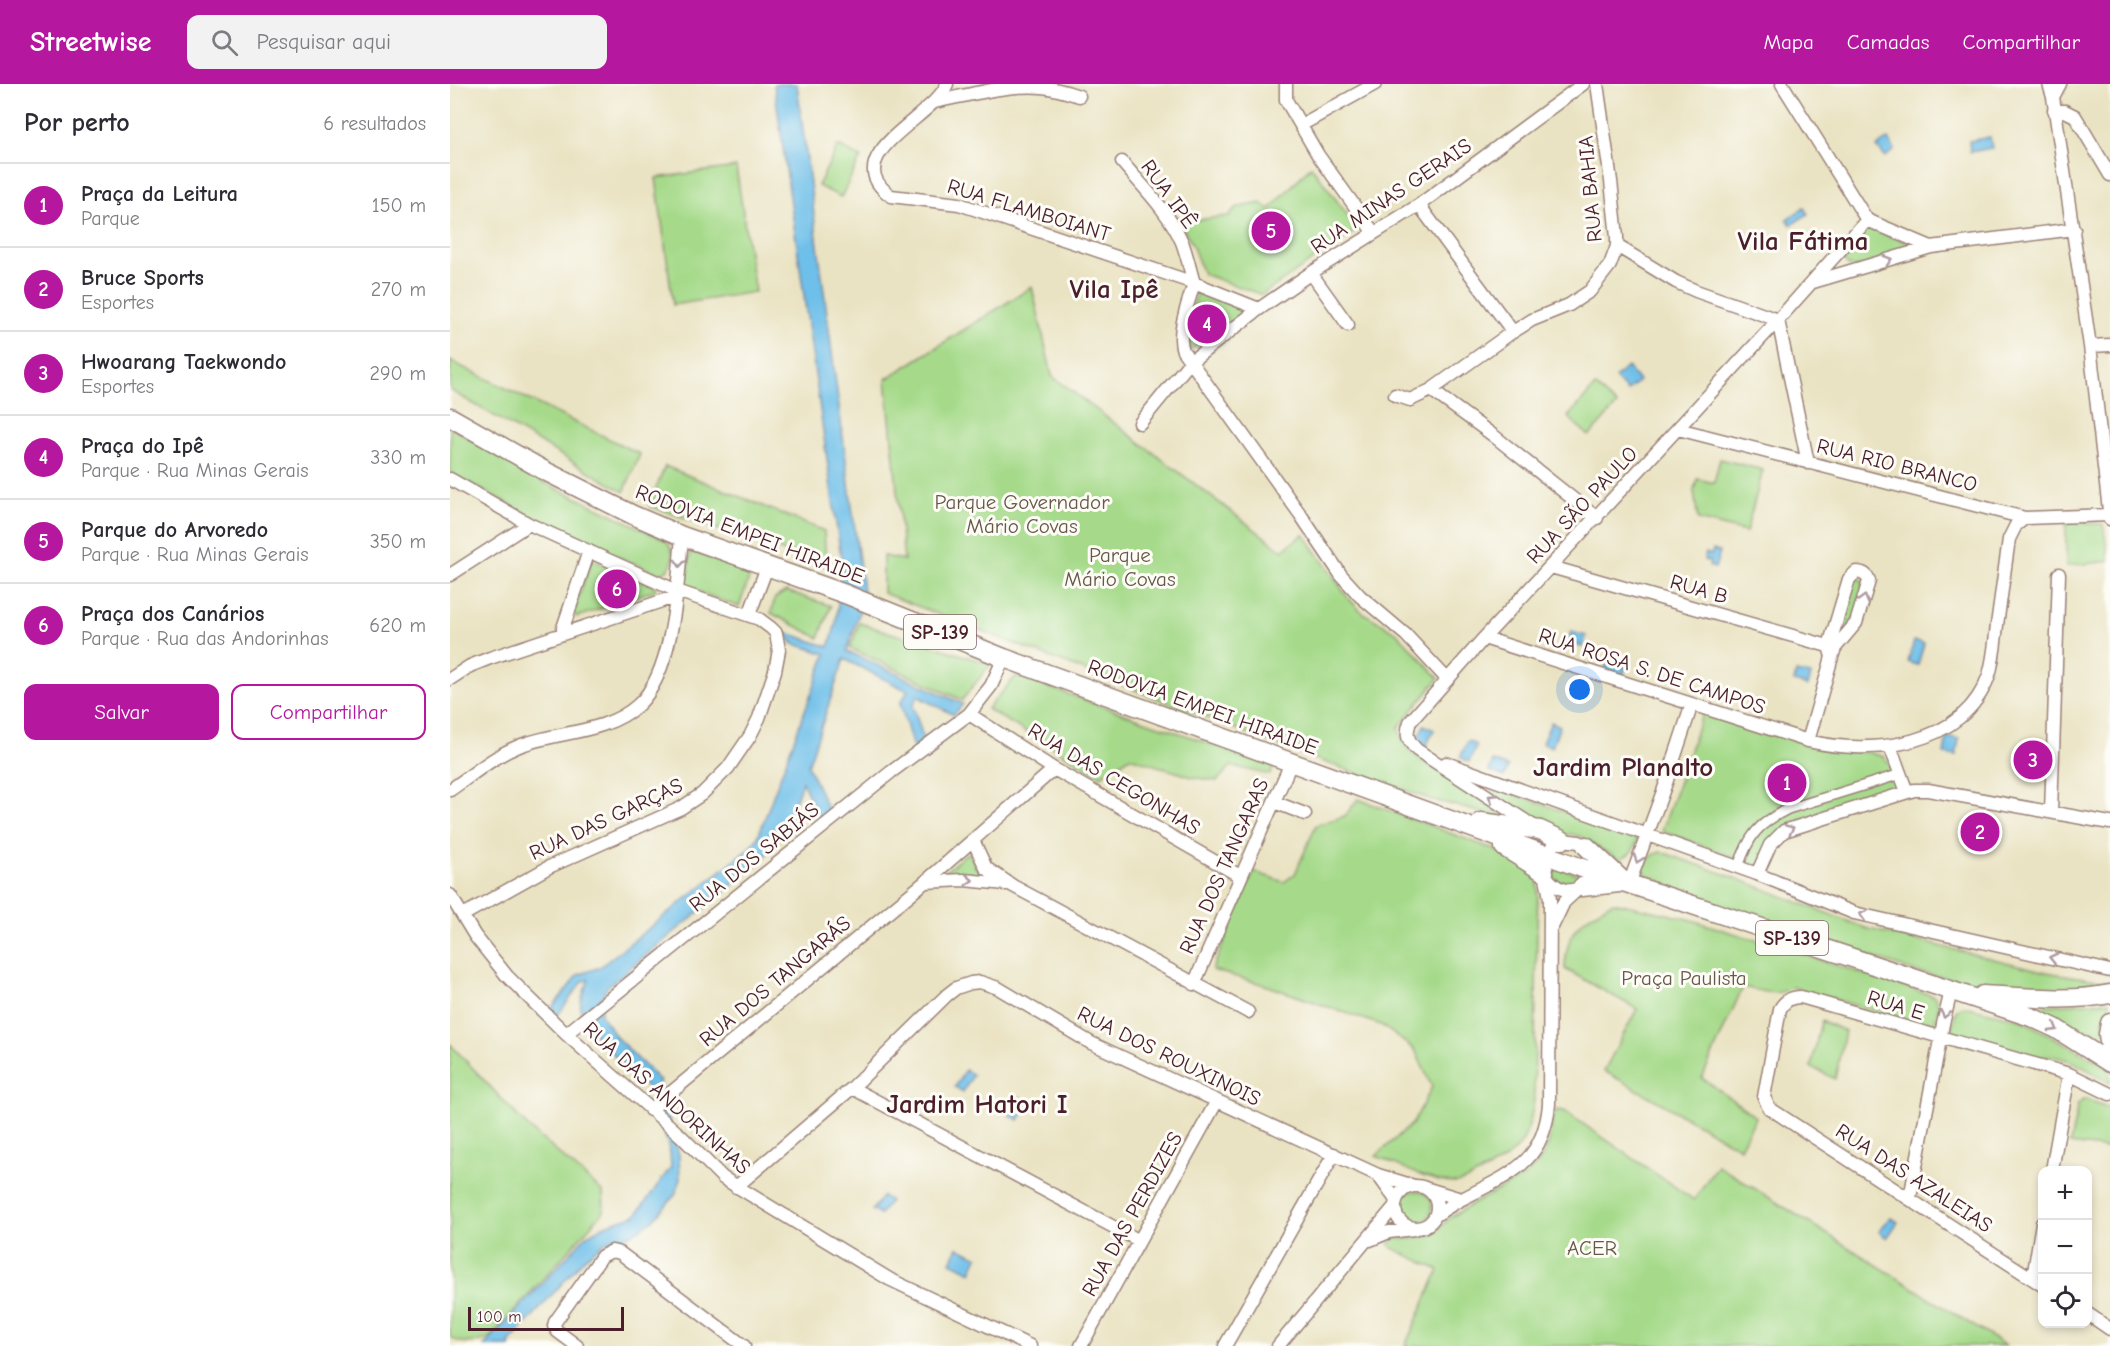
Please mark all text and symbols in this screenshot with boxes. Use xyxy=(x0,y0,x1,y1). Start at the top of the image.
search box xyxy=(187,15,607,69)
text: Streetwise xyxy=(30,26,151,58)
icon: search xyxy=(208,26,241,59)
text: Pesquisar aqui xyxy=(256,29,391,55)
text: Mapa xyxy=(1763,30,1814,54)
text: Camadas xyxy=(1847,30,1930,54)
text: Compartilhar xyxy=(1963,30,2080,54)
text: Por perto xyxy=(24,108,130,138)
text: 6 resultados xyxy=(323,112,426,135)
street label: RUA MINAS GERAIS xyxy=(1306,133,1476,259)
street label: RUA BAHIA xyxy=(1573,135,1607,243)
street label: RUA IPÊ xyxy=(1136,155,1202,233)
street label: RUA FLAMBOIANT xyxy=(944,174,1114,246)
text: Praça da Leitura xyxy=(81,181,238,207)
text: 1 xyxy=(40,194,47,217)
text: 150 m xyxy=(372,194,426,217)
text: Parque xyxy=(81,207,140,230)
pin: 5 xyxy=(1252,208,1290,254)
district label: Vila Fátima xyxy=(1738,226,1868,257)
one-way arrow xyxy=(1882,255,1893,267)
text: Bruce Sports xyxy=(81,265,204,291)
district label: Vila Ipê xyxy=(1069,274,1159,305)
text: 2 xyxy=(39,278,48,301)
text: 270 m xyxy=(371,278,426,301)
text: Esportes xyxy=(81,291,154,314)
pin: 4 xyxy=(1188,302,1227,346)
text: Hwoarang Taekwondo xyxy=(81,349,286,375)
text: 3 xyxy=(39,362,48,385)
text: 290 m xyxy=(370,362,426,385)
text: Esportes xyxy=(81,375,154,398)
text: Praça do Ipê xyxy=(81,433,204,459)
street label: RUA RIO BRANCO xyxy=(1814,433,1980,497)
street label: RUA SÃO PAULO xyxy=(1522,442,1642,568)
text: 4 xyxy=(39,446,48,469)
text: 330 m xyxy=(370,446,426,469)
text: Parque · Rua Minas Gerais xyxy=(81,459,309,482)
street label: RODOVIA EMPEI HIRAIDE xyxy=(632,479,868,589)
park label: Parque Governador Mário Covas xyxy=(935,490,1110,538)
text: Parque do Arvoredo xyxy=(81,517,268,543)
text: 5 xyxy=(38,530,49,553)
text: 350 m xyxy=(370,530,426,553)
text: Parque · Rua Minas Gerais xyxy=(81,543,309,566)
park label: Parque Mário Covas xyxy=(1064,543,1176,591)
one-way arrow xyxy=(673,559,686,568)
pin: 6 xyxy=(598,566,636,612)
street label: RUA B xyxy=(1667,569,1731,609)
one-way arrow xyxy=(1857,594,1869,604)
text: Praça dos Canários xyxy=(81,601,264,627)
text: 6 xyxy=(38,614,49,637)
text: 620 m xyxy=(369,614,426,637)
road number: SP-139 xyxy=(904,615,976,649)
street label: RUA ROSA S. DE CAMPOS xyxy=(1536,623,1768,719)
text: Parque · Rua das Andorinhas xyxy=(81,627,329,650)
street label: RODOVIA EMPEI HIRAIDE xyxy=(1085,654,1321,760)
your location xyxy=(1565,675,1594,704)
button: Salvar xyxy=(24,684,219,740)
button: Compartilhar xyxy=(231,684,426,740)
street label: RUA DAS CEGONHAS xyxy=(1024,718,1204,840)
pin: 3 xyxy=(2014,738,2052,782)
district label: Jardim Planalto xyxy=(1533,752,1713,783)
pin: 1 xyxy=(1768,760,1806,806)
street label: RUA DAS GARÇAS xyxy=(526,773,686,865)
street label: RUA DOS TANGARAS xyxy=(1174,774,1274,958)
one-way arrow xyxy=(1487,794,1498,805)
street label: RUA DOS SABIÁS xyxy=(684,797,824,917)
pin: 2 xyxy=(1960,810,2000,855)
one-way arrow xyxy=(1784,824,1795,836)
one-way arrow xyxy=(1633,853,1645,864)
one-way arrow xyxy=(965,874,974,887)
one-way arrow xyxy=(1858,910,1868,923)
street label: RUA DOS TANGARÁS xyxy=(695,911,855,1051)
road number: SP-139 xyxy=(1756,921,1828,955)
one-way arrow xyxy=(2048,953,2058,966)
park label: Praça Paulista xyxy=(1621,966,1747,990)
street label: RUA E xyxy=(1864,985,1928,1025)
street label: RUA DOS ROUXINOIS xyxy=(1073,1001,1265,1111)
one-way arrow xyxy=(1939,1009,1952,1019)
street label: RUA DAS ANDORINHAS xyxy=(579,1017,755,1179)
one-way arrow xyxy=(2048,1021,2058,1032)
district label: Jardim Hatori I xyxy=(886,1089,1068,1120)
street label: RUA DAS AZALEIAS xyxy=(1831,1118,1997,1238)
street label: RUA DAS PERDIZES xyxy=(1077,1128,1187,1300)
map controls xyxy=(2038,1166,2092,1328)
button: + xyxy=(2038,1166,2092,1220)
button: − xyxy=(2038,1220,2092,1274)
park label: ACER xyxy=(1567,1236,1617,1260)
button: locate xyxy=(2038,1274,2092,1328)
scale bar xyxy=(468,1304,624,1332)
text: 100 m xyxy=(477,1308,521,1326)

